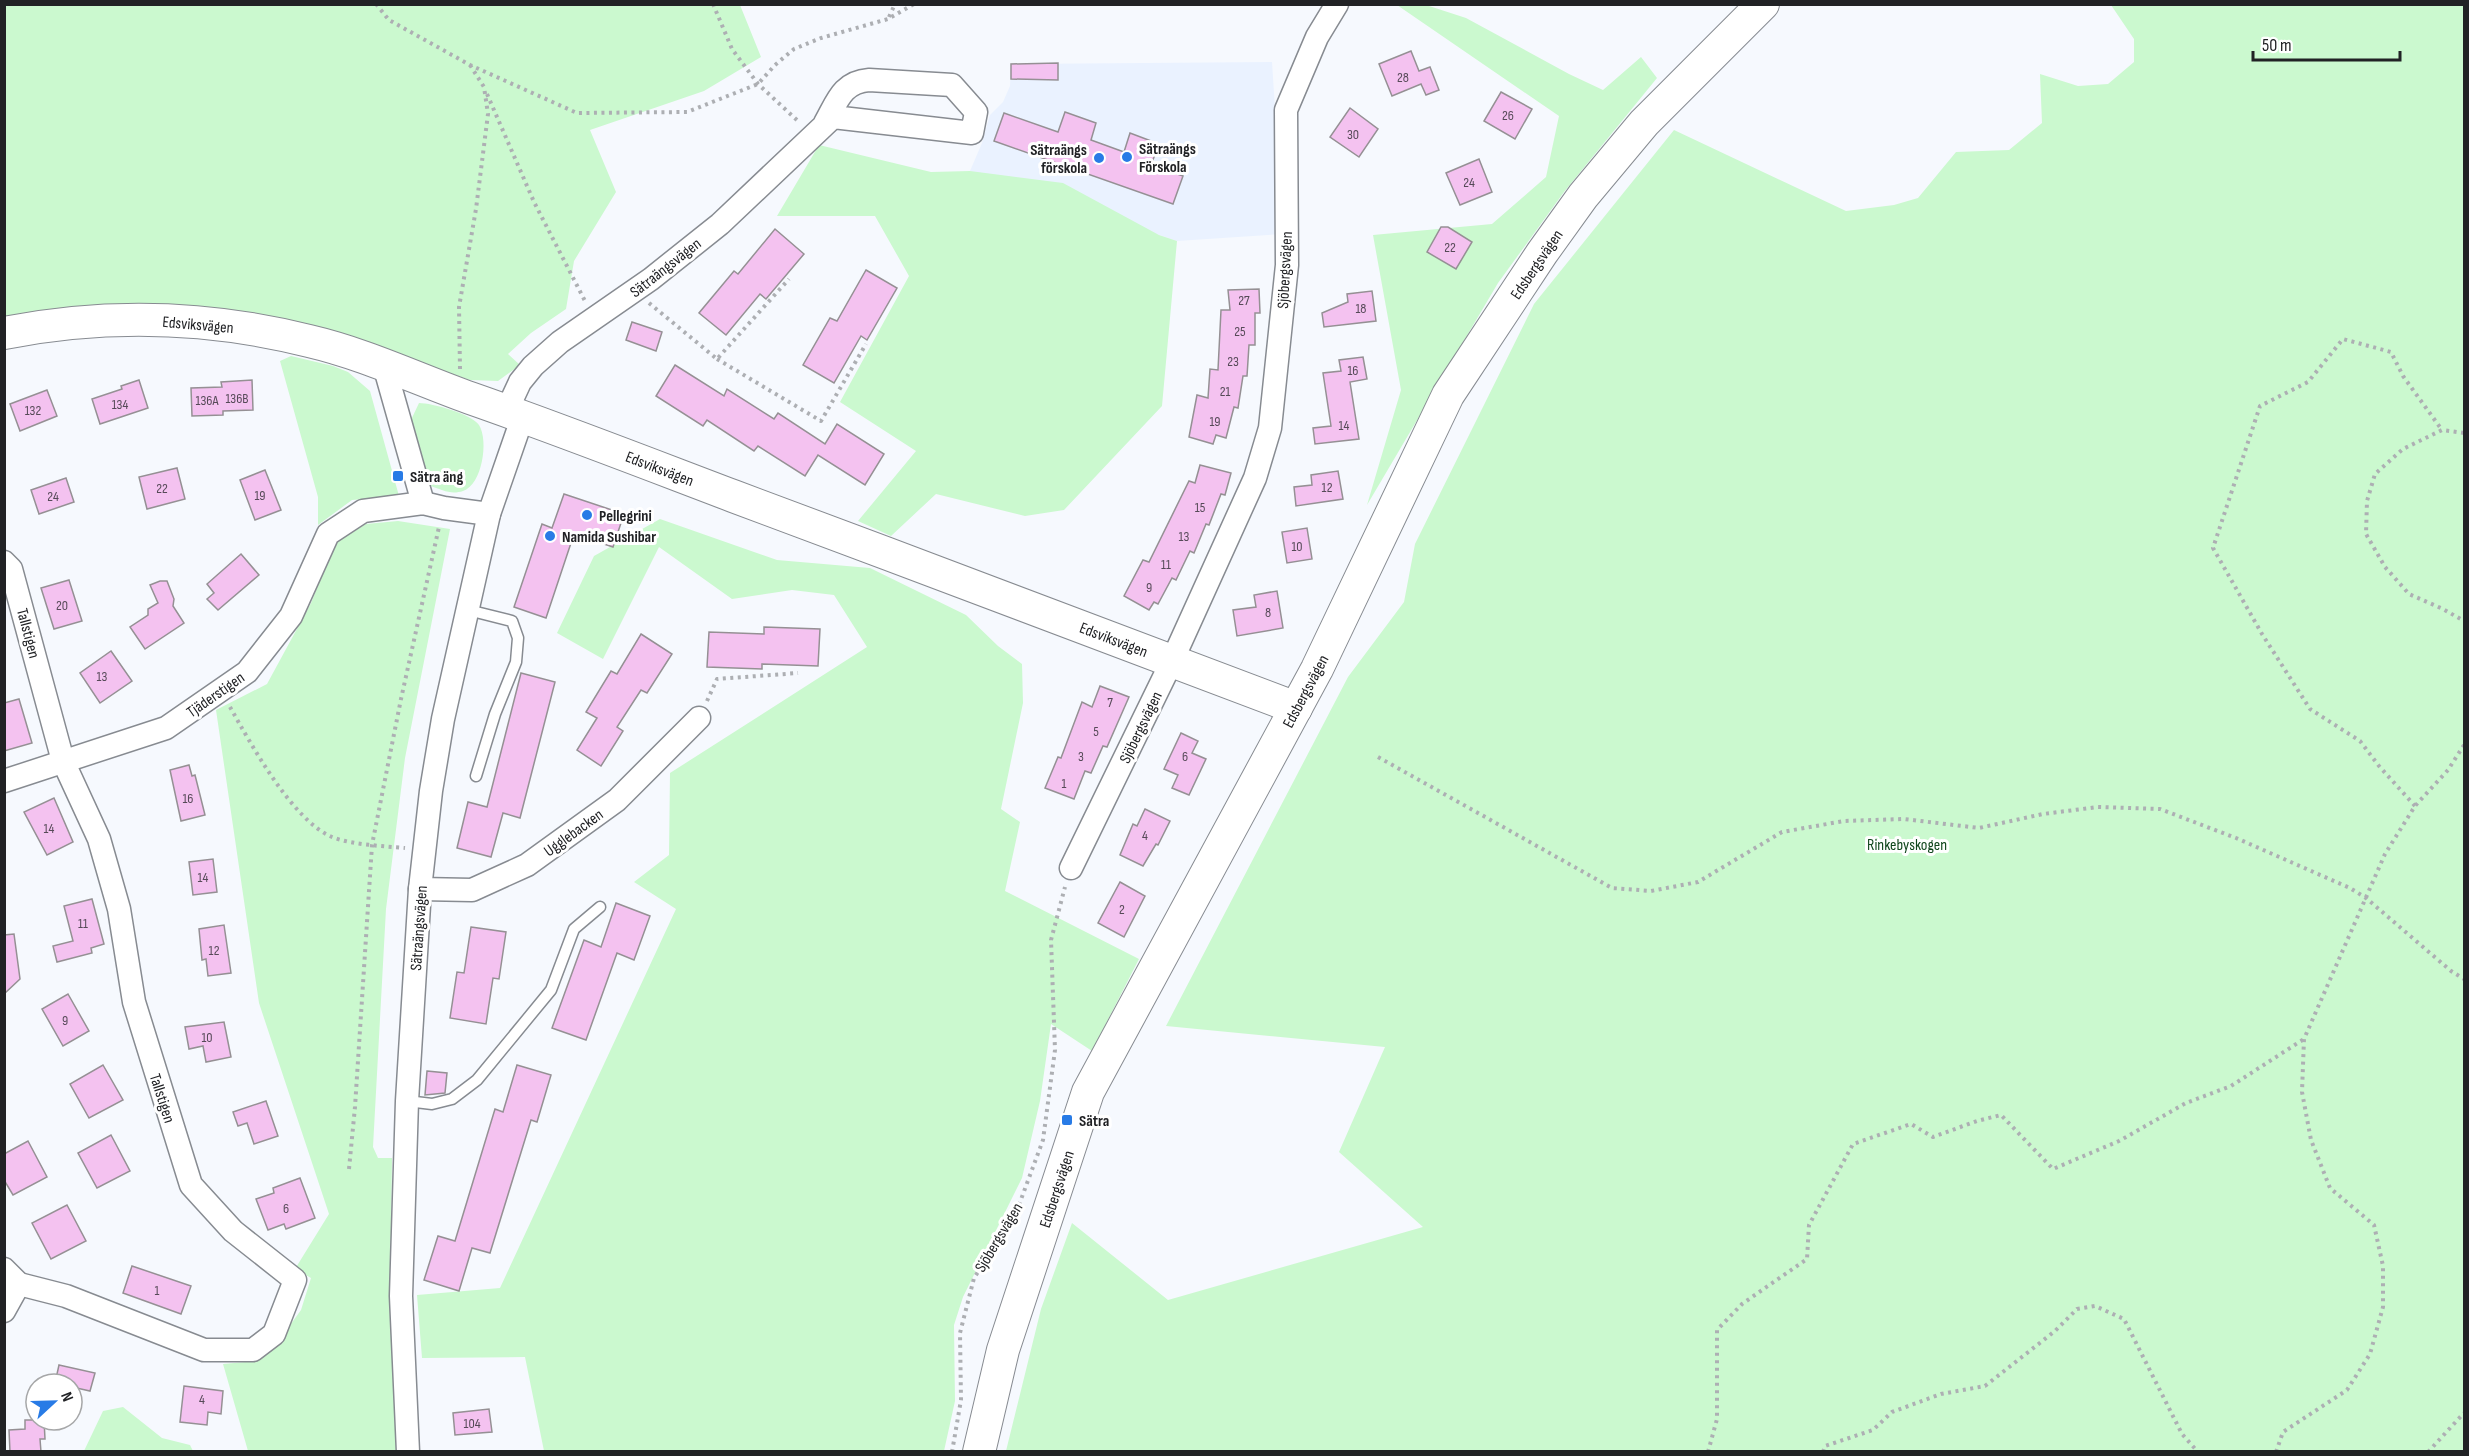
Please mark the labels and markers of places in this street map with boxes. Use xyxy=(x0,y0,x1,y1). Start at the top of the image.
place label: Sätraängs Förskola xyxy=(1139,140,1196,177)
place label: Sätraängs förskola xyxy=(1030,141,1087,178)
marker: Sätraängs Förskola xyxy=(1120,150,1134,164)
marker: Sätraängs förskola xyxy=(1092,151,1106,165)
place label: Sätra äng xyxy=(410,468,463,487)
marker: Sätra äng xyxy=(391,469,405,483)
place label: Pellegrini xyxy=(599,507,652,526)
marker: Pellegrini xyxy=(580,508,594,522)
place label: Namida Sushibar xyxy=(562,528,656,547)
marker: Namida Sushibar xyxy=(543,529,557,543)
place label: Sätra xyxy=(1079,1112,1109,1131)
marker: Sätra xyxy=(1060,1113,1074,1127)

